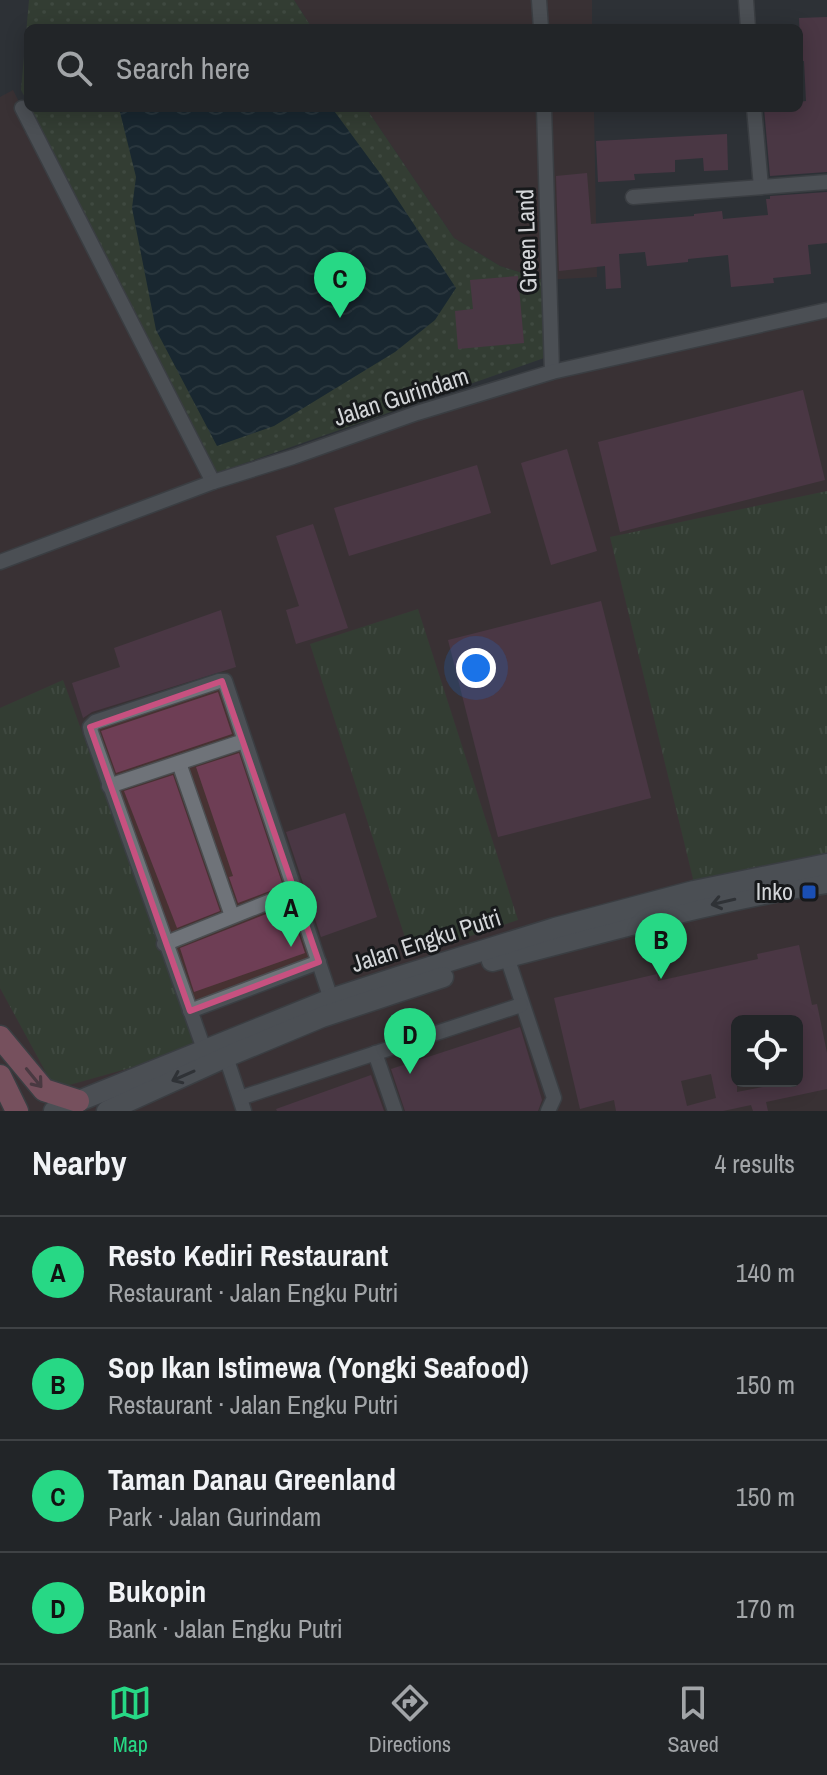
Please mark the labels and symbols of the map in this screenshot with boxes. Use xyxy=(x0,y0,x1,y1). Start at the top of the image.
street label: Green Land xyxy=(508,189,544,294)
pin: C xyxy=(314,252,366,318)
street label: Jalan Gurindam xyxy=(329,359,472,433)
your location xyxy=(456,648,496,688)
place label: Inko xyxy=(756,875,793,907)
pin: A xyxy=(265,881,317,947)
marker: Inko xyxy=(800,883,818,901)
one-way arrow xyxy=(710,895,736,910)
street label: Jalan Engku Putri xyxy=(347,901,505,979)
pin: B xyxy=(635,913,687,979)
pin: D xyxy=(384,1008,436,1074)
one-way arrow xyxy=(24,1067,42,1088)
one-way arrow xyxy=(172,1069,196,1084)

